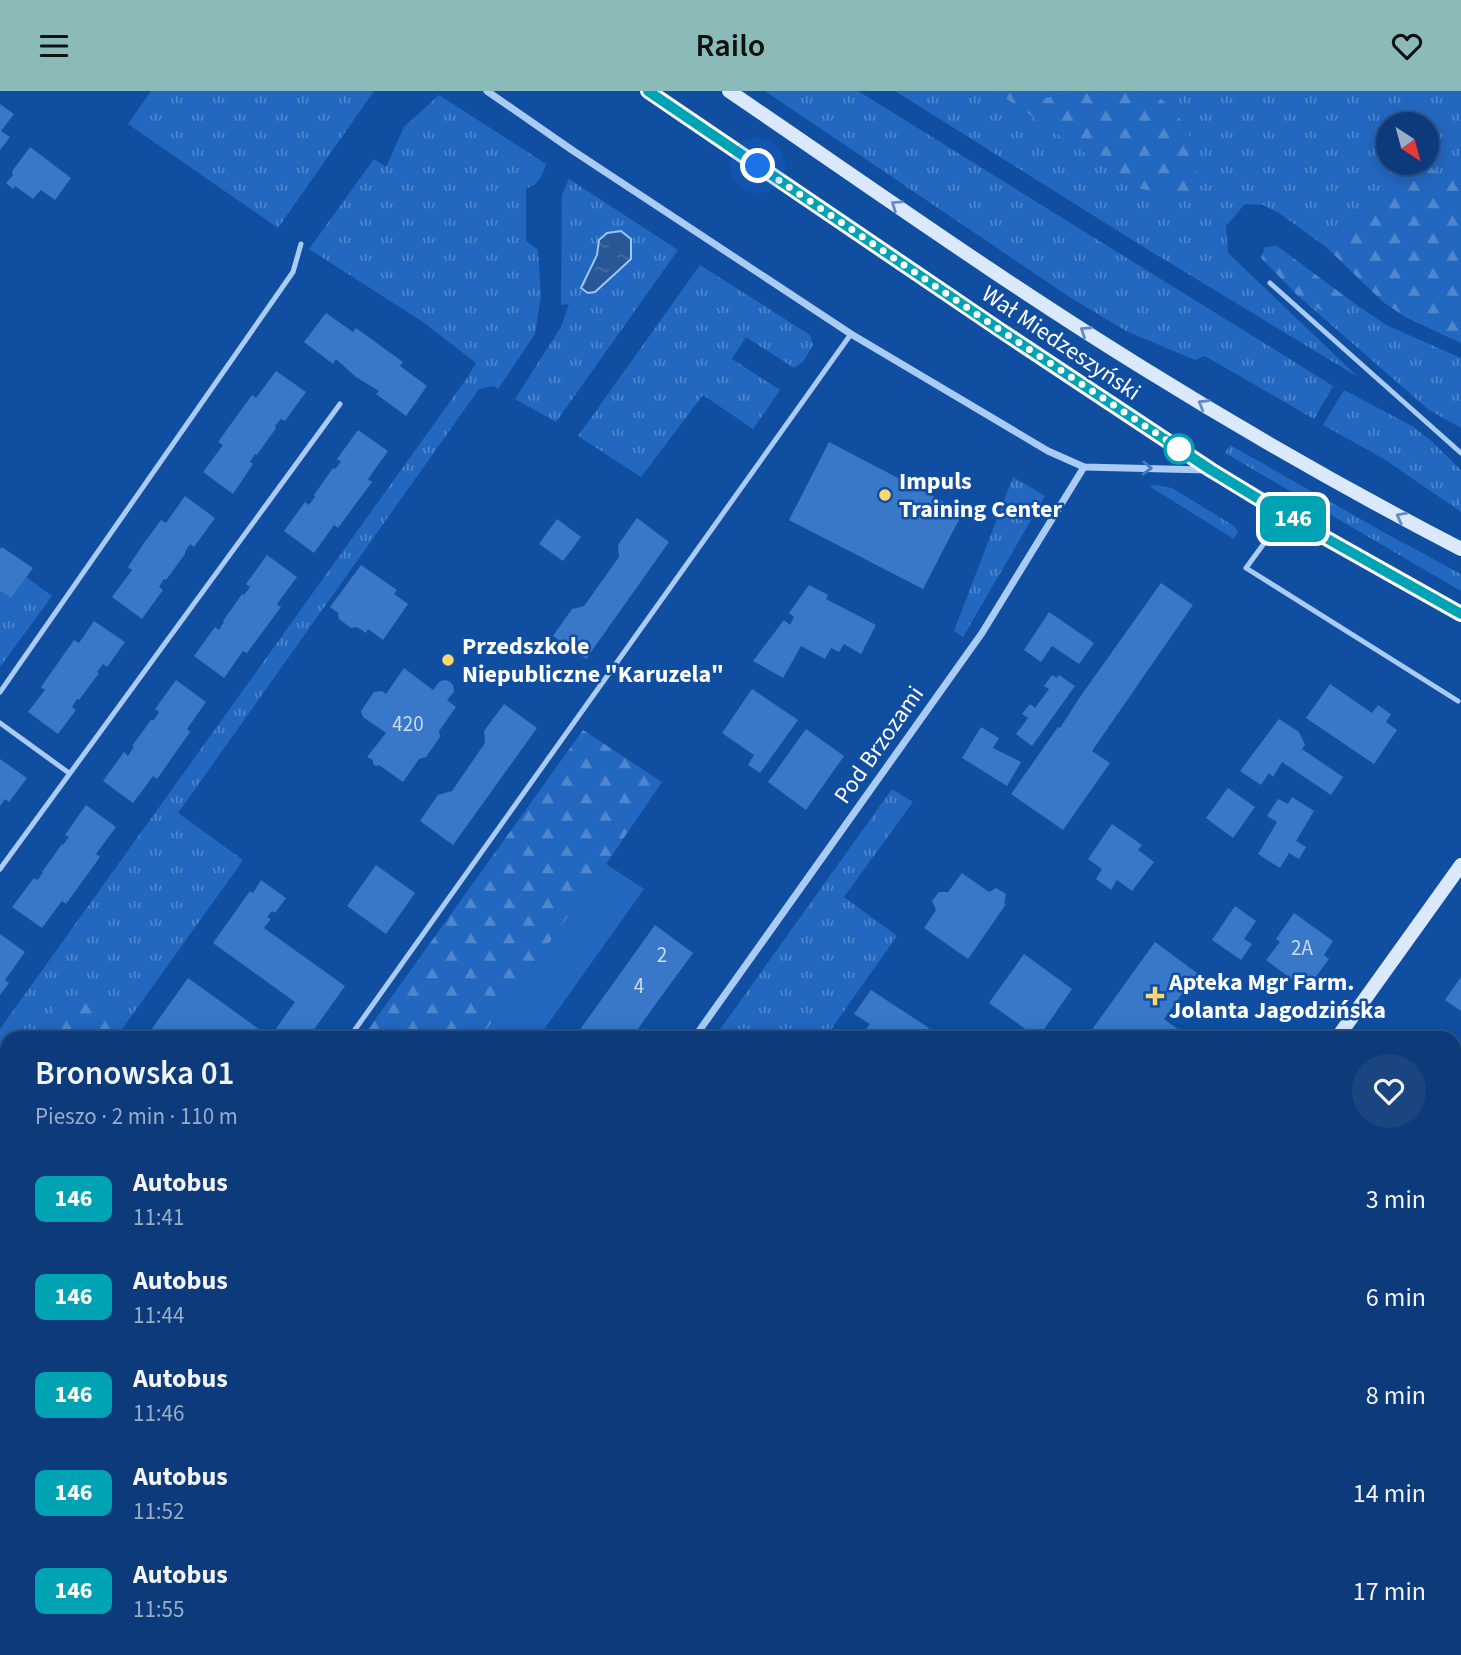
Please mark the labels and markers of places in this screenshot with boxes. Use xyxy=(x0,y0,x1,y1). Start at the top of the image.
unlabelled marker xyxy=(1164,434,1194,464)
place label: Impuls Training Center xyxy=(899,464,1062,527)
marker: Impuls Training Center xyxy=(877,487,893,503)
place label: Przedszkole Niepubliczne "Karuzela" xyxy=(462,629,724,692)
marker: Przedszkole Niepubliczne "Karuzela" xyxy=(440,652,456,668)
place label: Apteka Mgr Farm. Jolanta Jagodzińska xyxy=(1168,965,1386,1028)
marker: Apteka Mgr Farm. Jolanta Jagodzińska xyxy=(1147,988,1163,1004)

